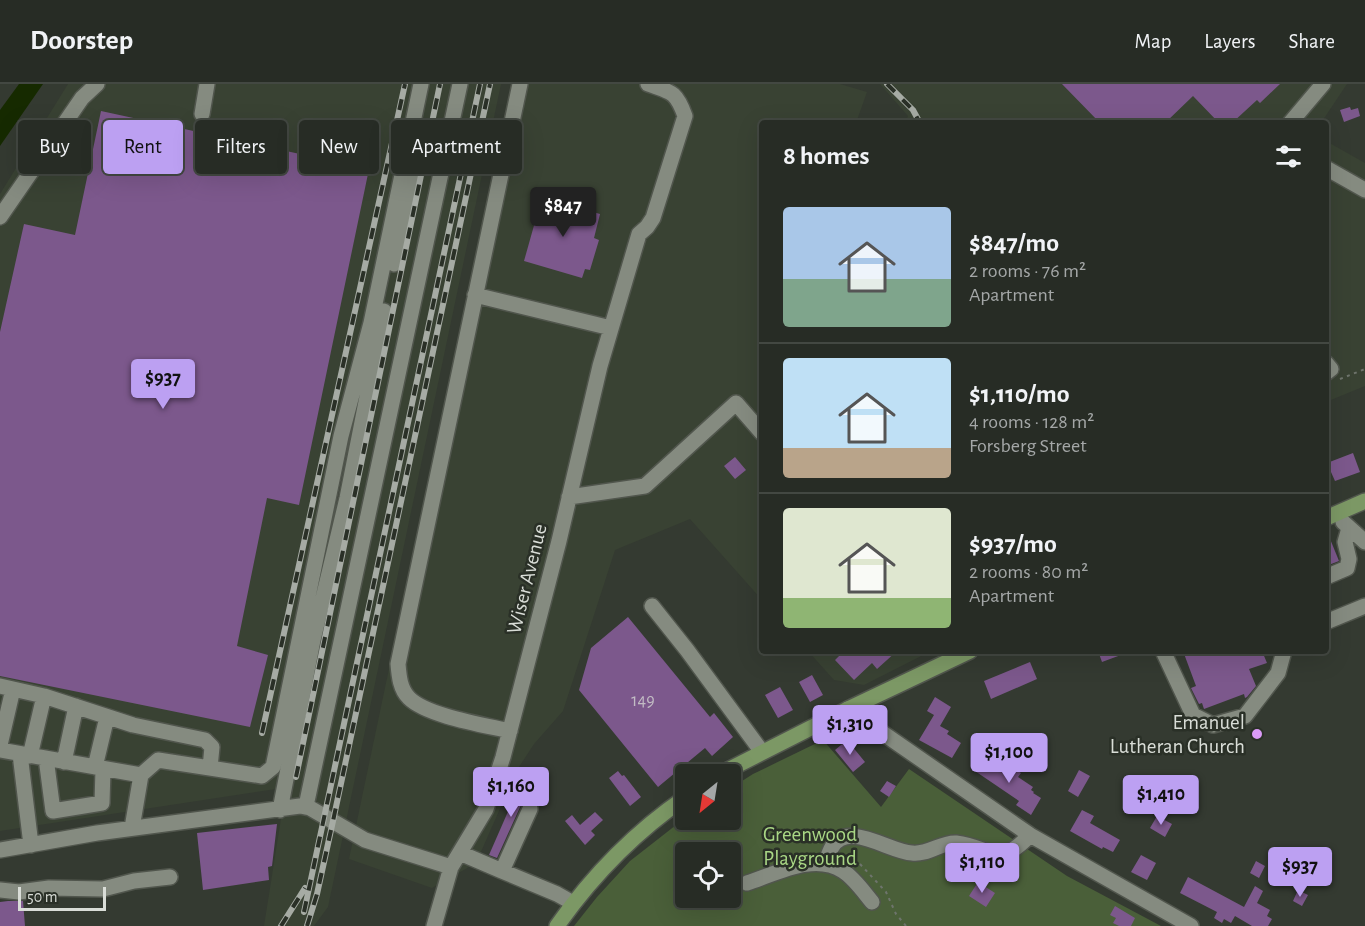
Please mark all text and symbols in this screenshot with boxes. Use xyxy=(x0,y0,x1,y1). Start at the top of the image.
text: Doorstep xyxy=(30,27,133,55)
text: Map xyxy=(1135,31,1171,52)
text: Layers xyxy=(1204,31,1255,52)
text: Share xyxy=(1288,31,1335,52)
chip: Buy xyxy=(18,120,91,174)
chip: Rent xyxy=(103,120,183,174)
chip: Filters xyxy=(195,120,287,174)
chip: New xyxy=(299,120,379,174)
chip: Apartment xyxy=(391,120,522,174)
icon: filters xyxy=(1272,140,1305,173)
text: 8 homes xyxy=(783,143,870,169)
pin: $847 xyxy=(527,187,599,238)
text: $847 xyxy=(544,196,582,216)
text: $847/mo xyxy=(969,230,1059,256)
icon: home xyxy=(831,231,903,303)
text: 2 rooms · 76 m² xyxy=(969,261,1086,281)
text: Apartment xyxy=(969,285,1054,305)
pin: $937 xyxy=(127,359,199,410)
text: $937 xyxy=(145,368,181,388)
text: $1,110/mo xyxy=(969,381,1070,407)
icon: home xyxy=(831,382,903,454)
text: 4 rooms · 128 m² xyxy=(969,412,1094,432)
text: Forsberg Street xyxy=(969,436,1087,456)
street label: Wiser Avenue xyxy=(503,522,551,636)
text: $937/mo xyxy=(969,531,1057,557)
icon: home xyxy=(831,532,903,604)
text: 2 rooms · 80 m² xyxy=(969,562,1088,582)
text: Apartment xyxy=(969,586,1054,606)
house number: 149 xyxy=(631,692,655,710)
pin: $1,310 xyxy=(801,705,899,756)
place label: Emanuel Lutheran Church xyxy=(1110,712,1245,757)
text: $1,310 xyxy=(826,714,874,734)
marker: Emanuel Lutheran Church xyxy=(1250,727,1264,741)
pin: $1,100 xyxy=(960,733,1058,784)
text: $1,100 xyxy=(985,742,1033,762)
north arrow xyxy=(675,764,741,830)
map controls xyxy=(675,764,741,908)
pin: $1,160 xyxy=(462,767,560,818)
pin: $1,410 xyxy=(1112,775,1210,826)
text: $1,160 xyxy=(487,776,535,796)
text: $1,410 xyxy=(1137,784,1185,804)
park label: Greenwood Playground xyxy=(763,824,857,869)
button: locate xyxy=(675,842,741,908)
pin: $1,110 xyxy=(933,843,1031,894)
pin: $937 xyxy=(1264,847,1336,898)
text: $1,110 xyxy=(959,852,1005,872)
text: $937 xyxy=(1282,856,1318,876)
scale bar xyxy=(18,884,106,912)
text: 50 m xyxy=(27,889,58,905)

